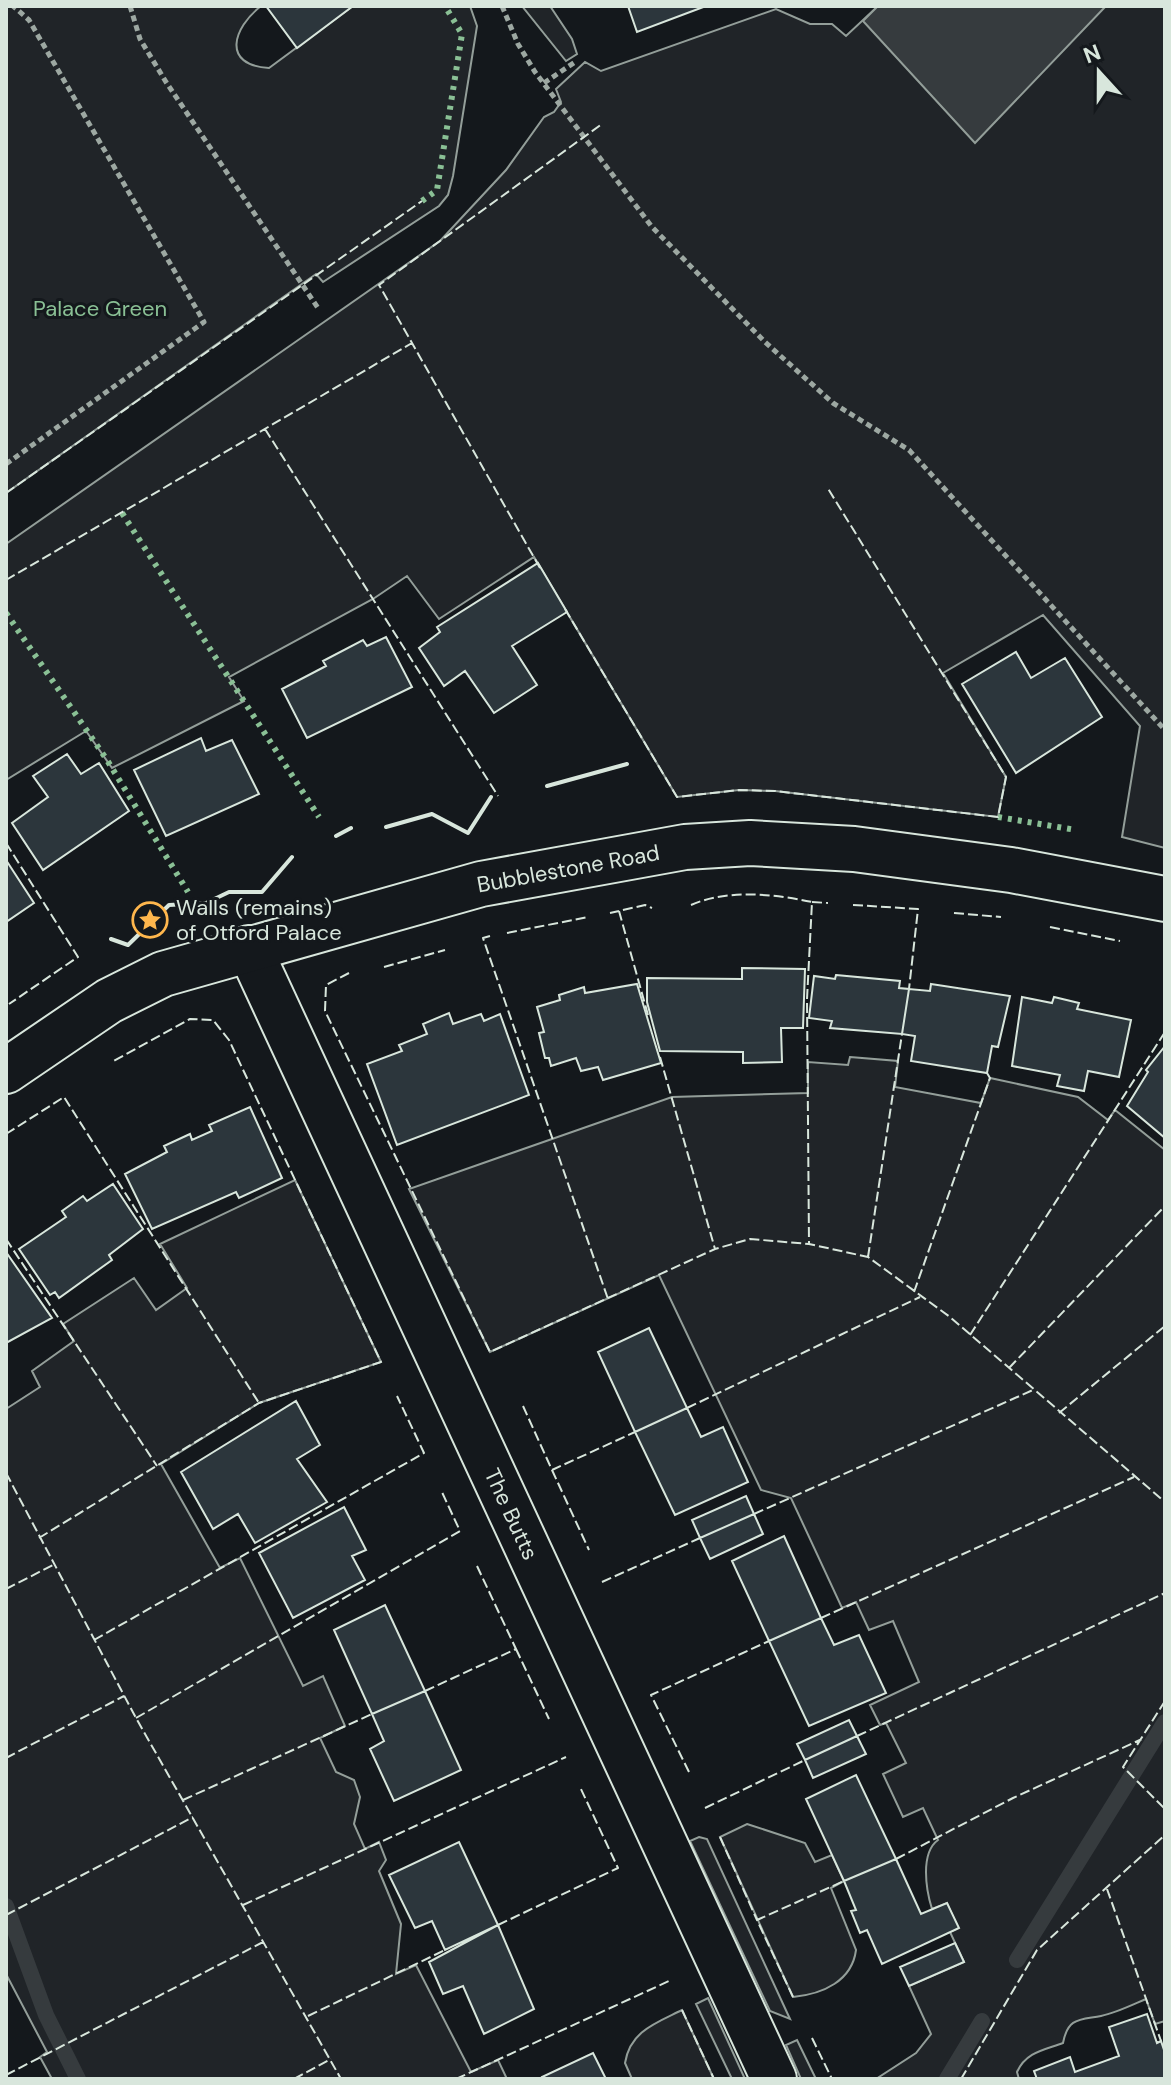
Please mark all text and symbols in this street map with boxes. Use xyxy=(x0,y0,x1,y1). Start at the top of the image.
north arrow xyxy=(1059,32,1139,112)
text: N xyxy=(1079,37,1105,70)
park label: Palace Green xyxy=(33,294,167,323)
street label: Bubblestone Road xyxy=(475,837,662,899)
place label: Walls (remains) of Otford Palace xyxy=(176,893,342,947)
place icon: Walls (remains) of Otford Palace xyxy=(131,901,169,939)
street label: The Butts xyxy=(478,1464,545,1564)

